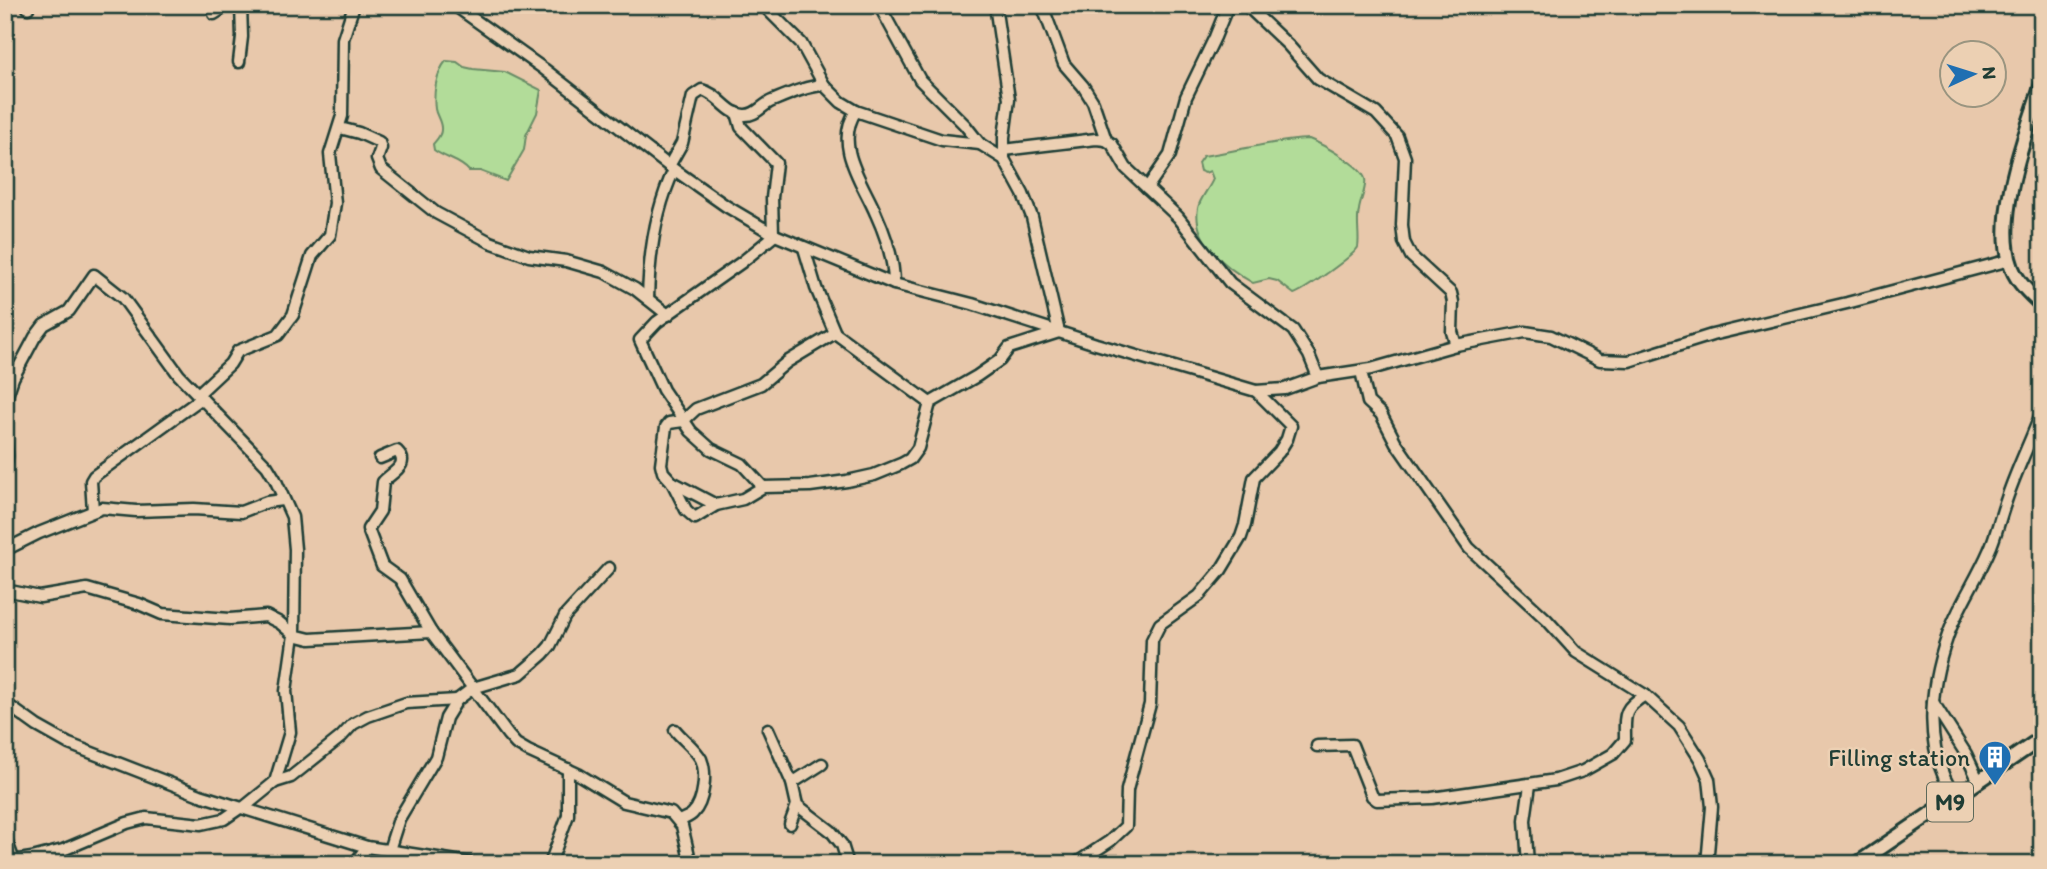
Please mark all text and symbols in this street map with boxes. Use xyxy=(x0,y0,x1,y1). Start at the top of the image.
north arrow xyxy=(1938,38,2008,108)
text: N xyxy=(1978,66,2001,80)
building icon: Filling station xyxy=(1976,738,2014,787)
place label: Filling station xyxy=(1828,743,1970,772)
road number: M9 xyxy=(1927,782,1973,822)

